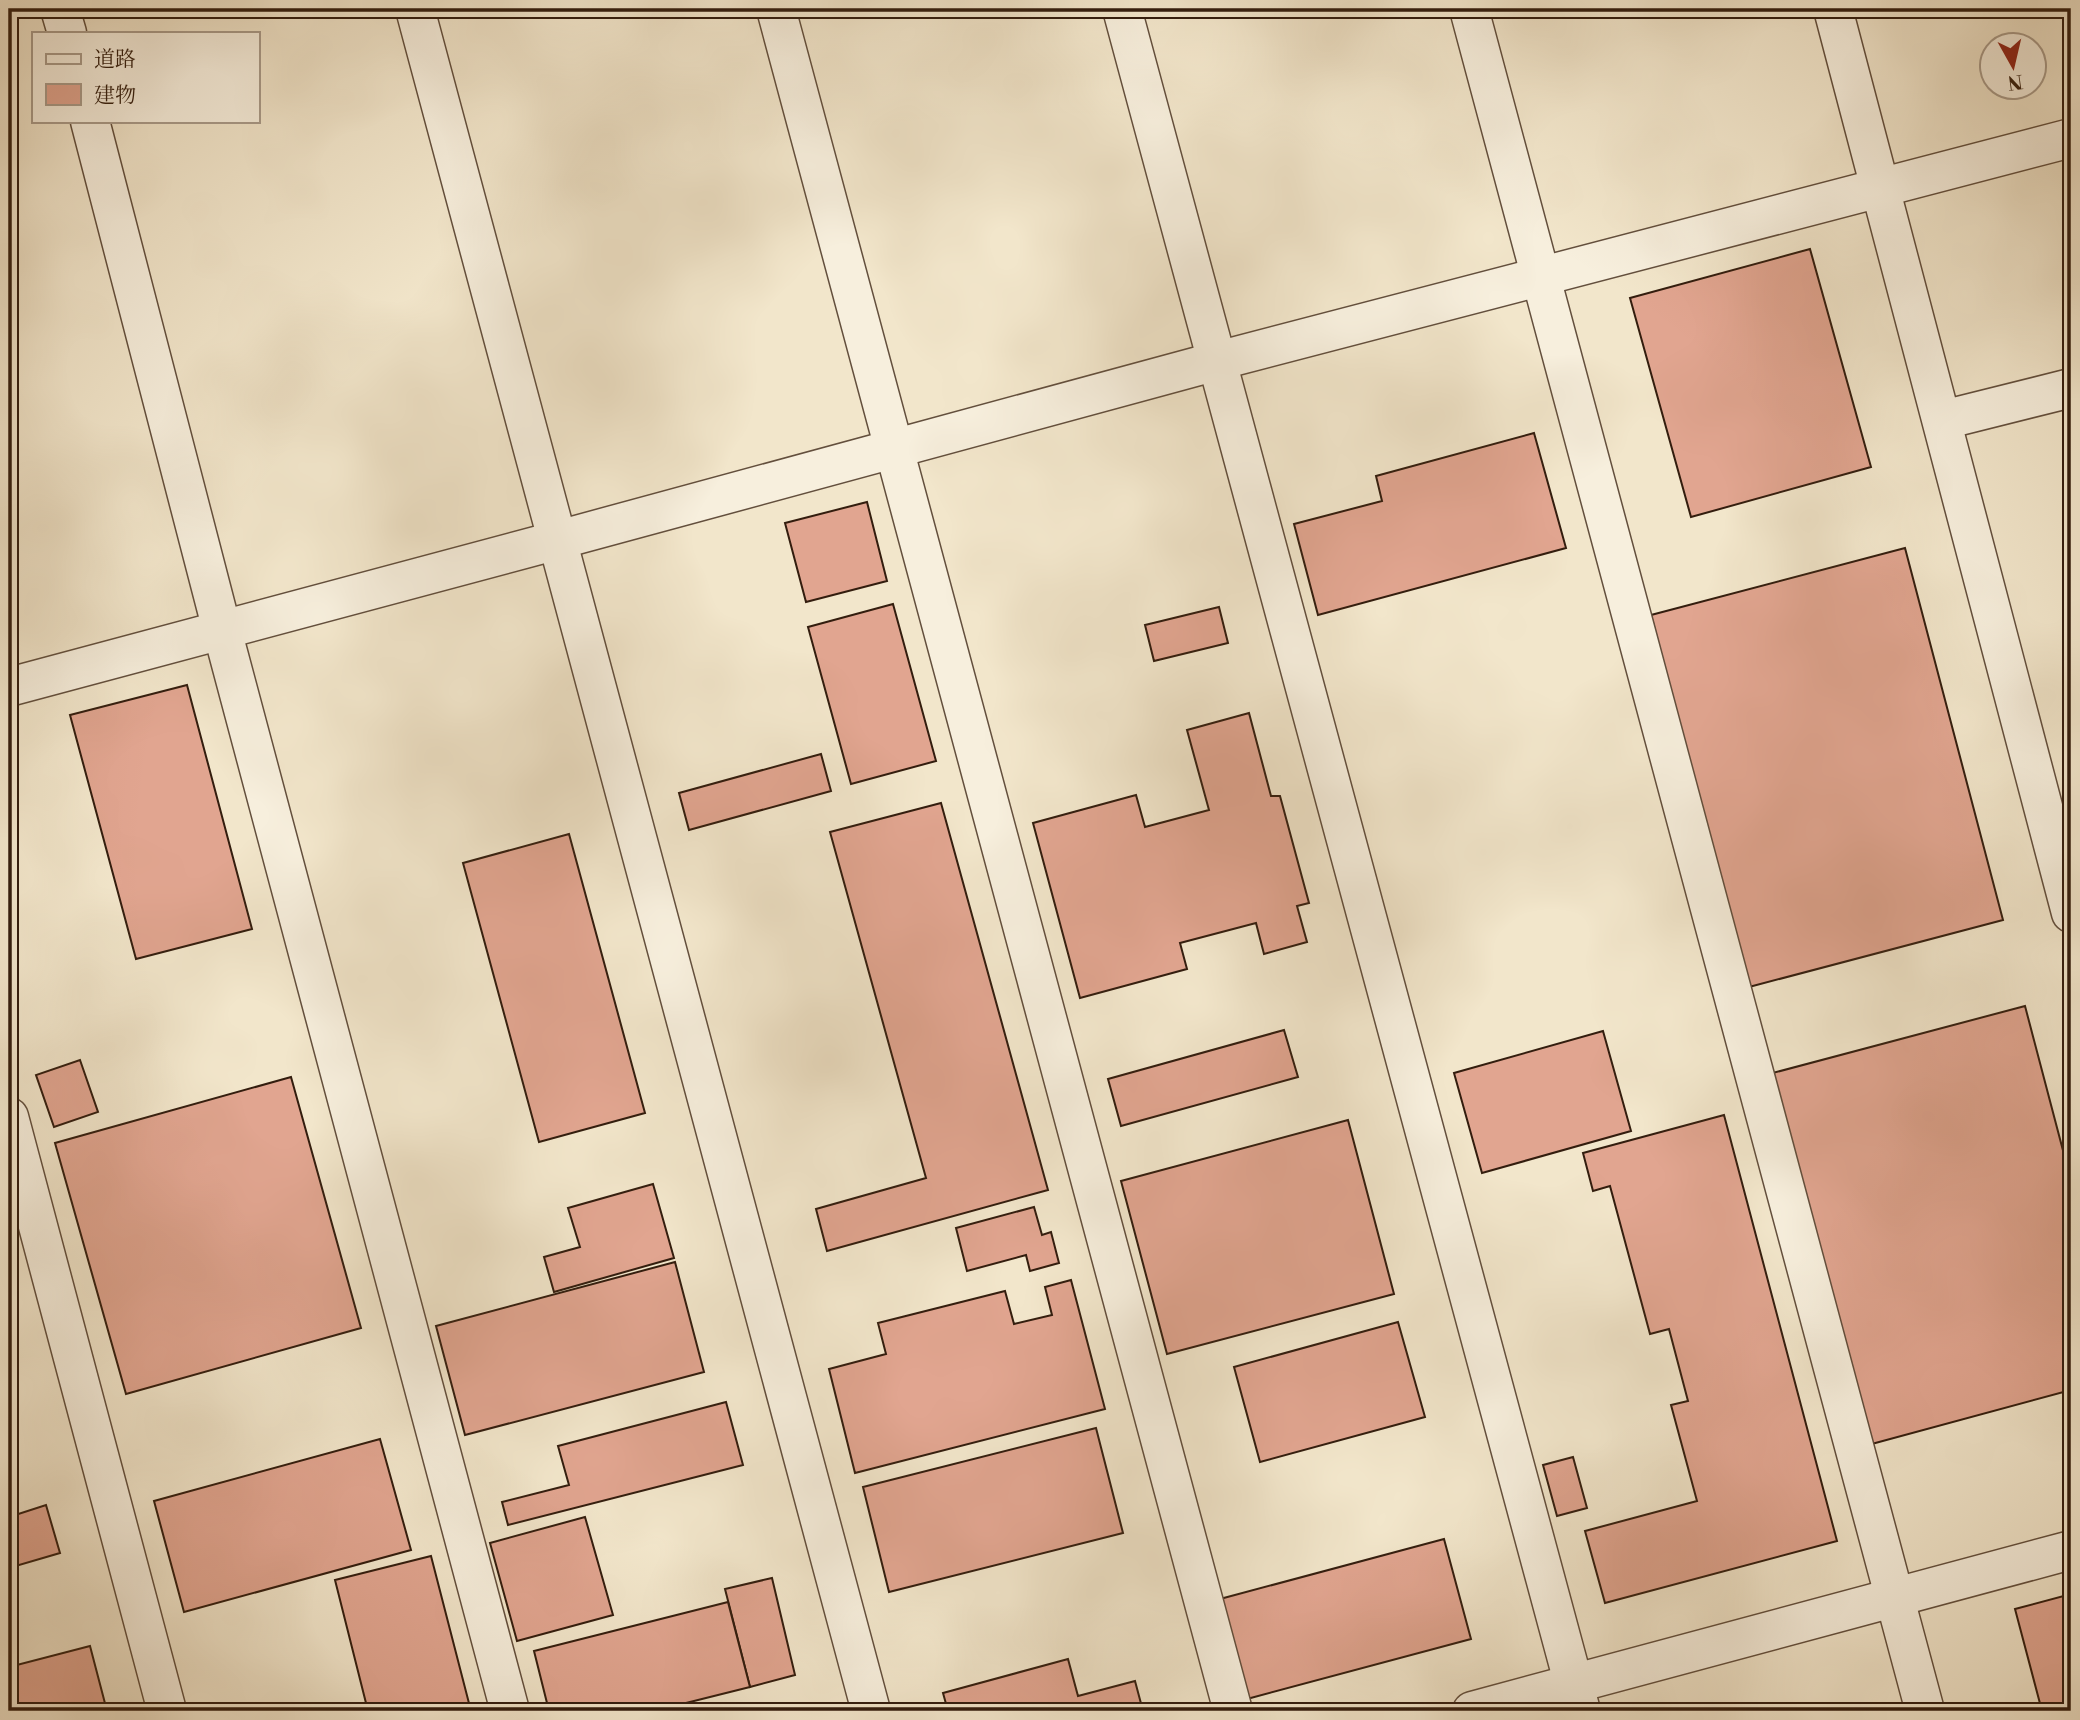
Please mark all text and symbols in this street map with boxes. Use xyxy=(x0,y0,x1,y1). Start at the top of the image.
legend xyxy=(32,32,259,122)
north arrow xyxy=(1979,32,2048,102)
text: 道路 xyxy=(94,47,136,73)
text: N xyxy=(2006,69,2024,95)
text: 建物 xyxy=(94,83,136,109)

